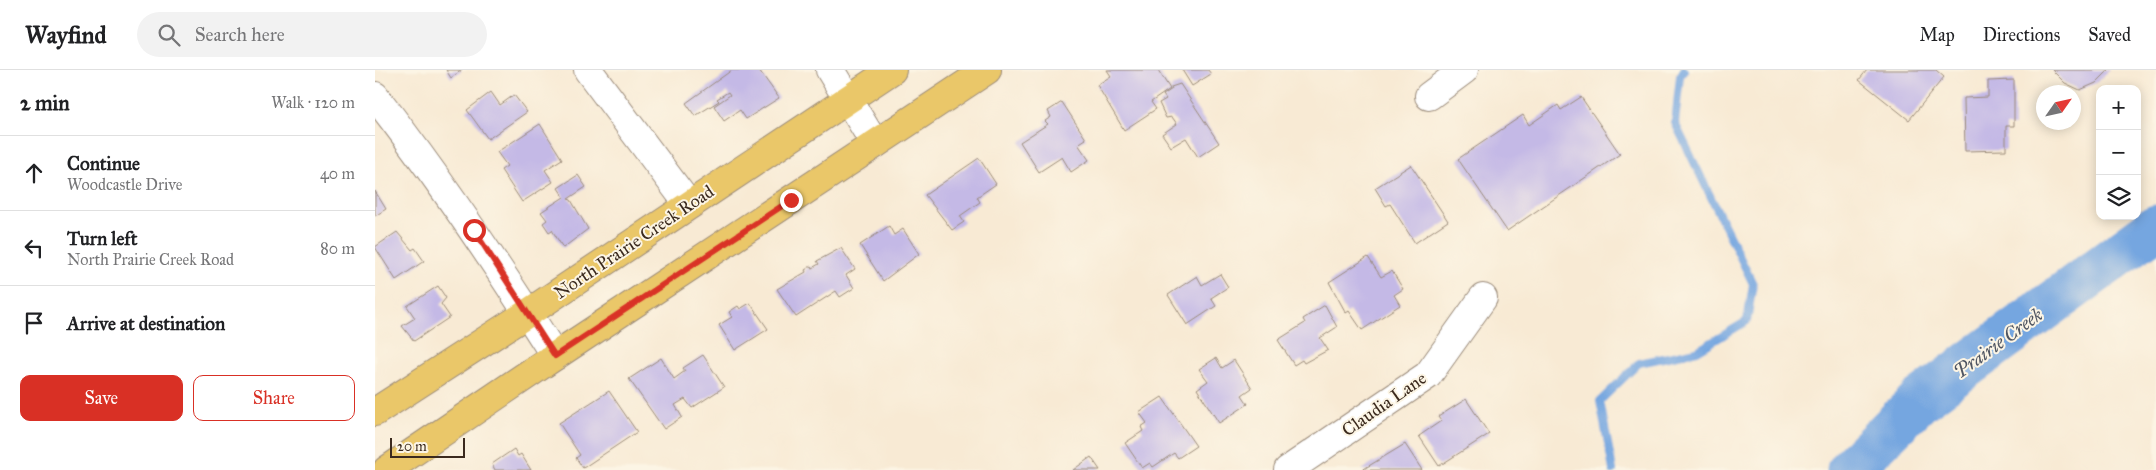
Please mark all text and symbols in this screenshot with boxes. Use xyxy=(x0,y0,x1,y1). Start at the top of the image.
search box xyxy=(137,12,487,57)
text: Wayfind xyxy=(25,20,107,50)
icon: search xyxy=(155,21,183,49)
text: Search here xyxy=(195,23,285,46)
text: Map xyxy=(1919,24,1955,46)
text: Directions xyxy=(1983,24,2060,46)
text: Saved xyxy=(2088,24,2131,46)
north arrow xyxy=(2036,85,2081,130)
map controls xyxy=(2096,85,2141,220)
button: + xyxy=(2096,85,2141,130)
text: 2 min xyxy=(20,90,70,116)
text: Walk · 120 m xyxy=(271,93,355,112)
button: − xyxy=(2096,130,2141,175)
text: Continue xyxy=(67,152,140,175)
icon: ahead xyxy=(20,159,48,187)
text: 40 m xyxy=(320,164,355,183)
text: Woodcastle Drive xyxy=(67,175,182,194)
button: layers xyxy=(2096,175,2141,220)
street label: North Prairie Creek Road xyxy=(550,180,718,304)
route end xyxy=(780,189,803,212)
route start xyxy=(463,219,486,242)
text: Turn left xyxy=(67,227,137,250)
icon: left xyxy=(20,234,48,262)
text: 80 m xyxy=(320,239,355,258)
text: North Prairie Creek Road xyxy=(67,250,234,269)
water label: Prairie Creek xyxy=(1949,303,2047,383)
icon: arrive xyxy=(20,309,48,337)
text: Arrive at destination xyxy=(67,312,225,335)
street label: Claudia Lane xyxy=(1338,367,1430,441)
button: Save xyxy=(20,375,183,421)
button: Share xyxy=(193,375,355,421)
scale bar xyxy=(390,435,465,458)
text: 20 m xyxy=(397,438,427,455)

